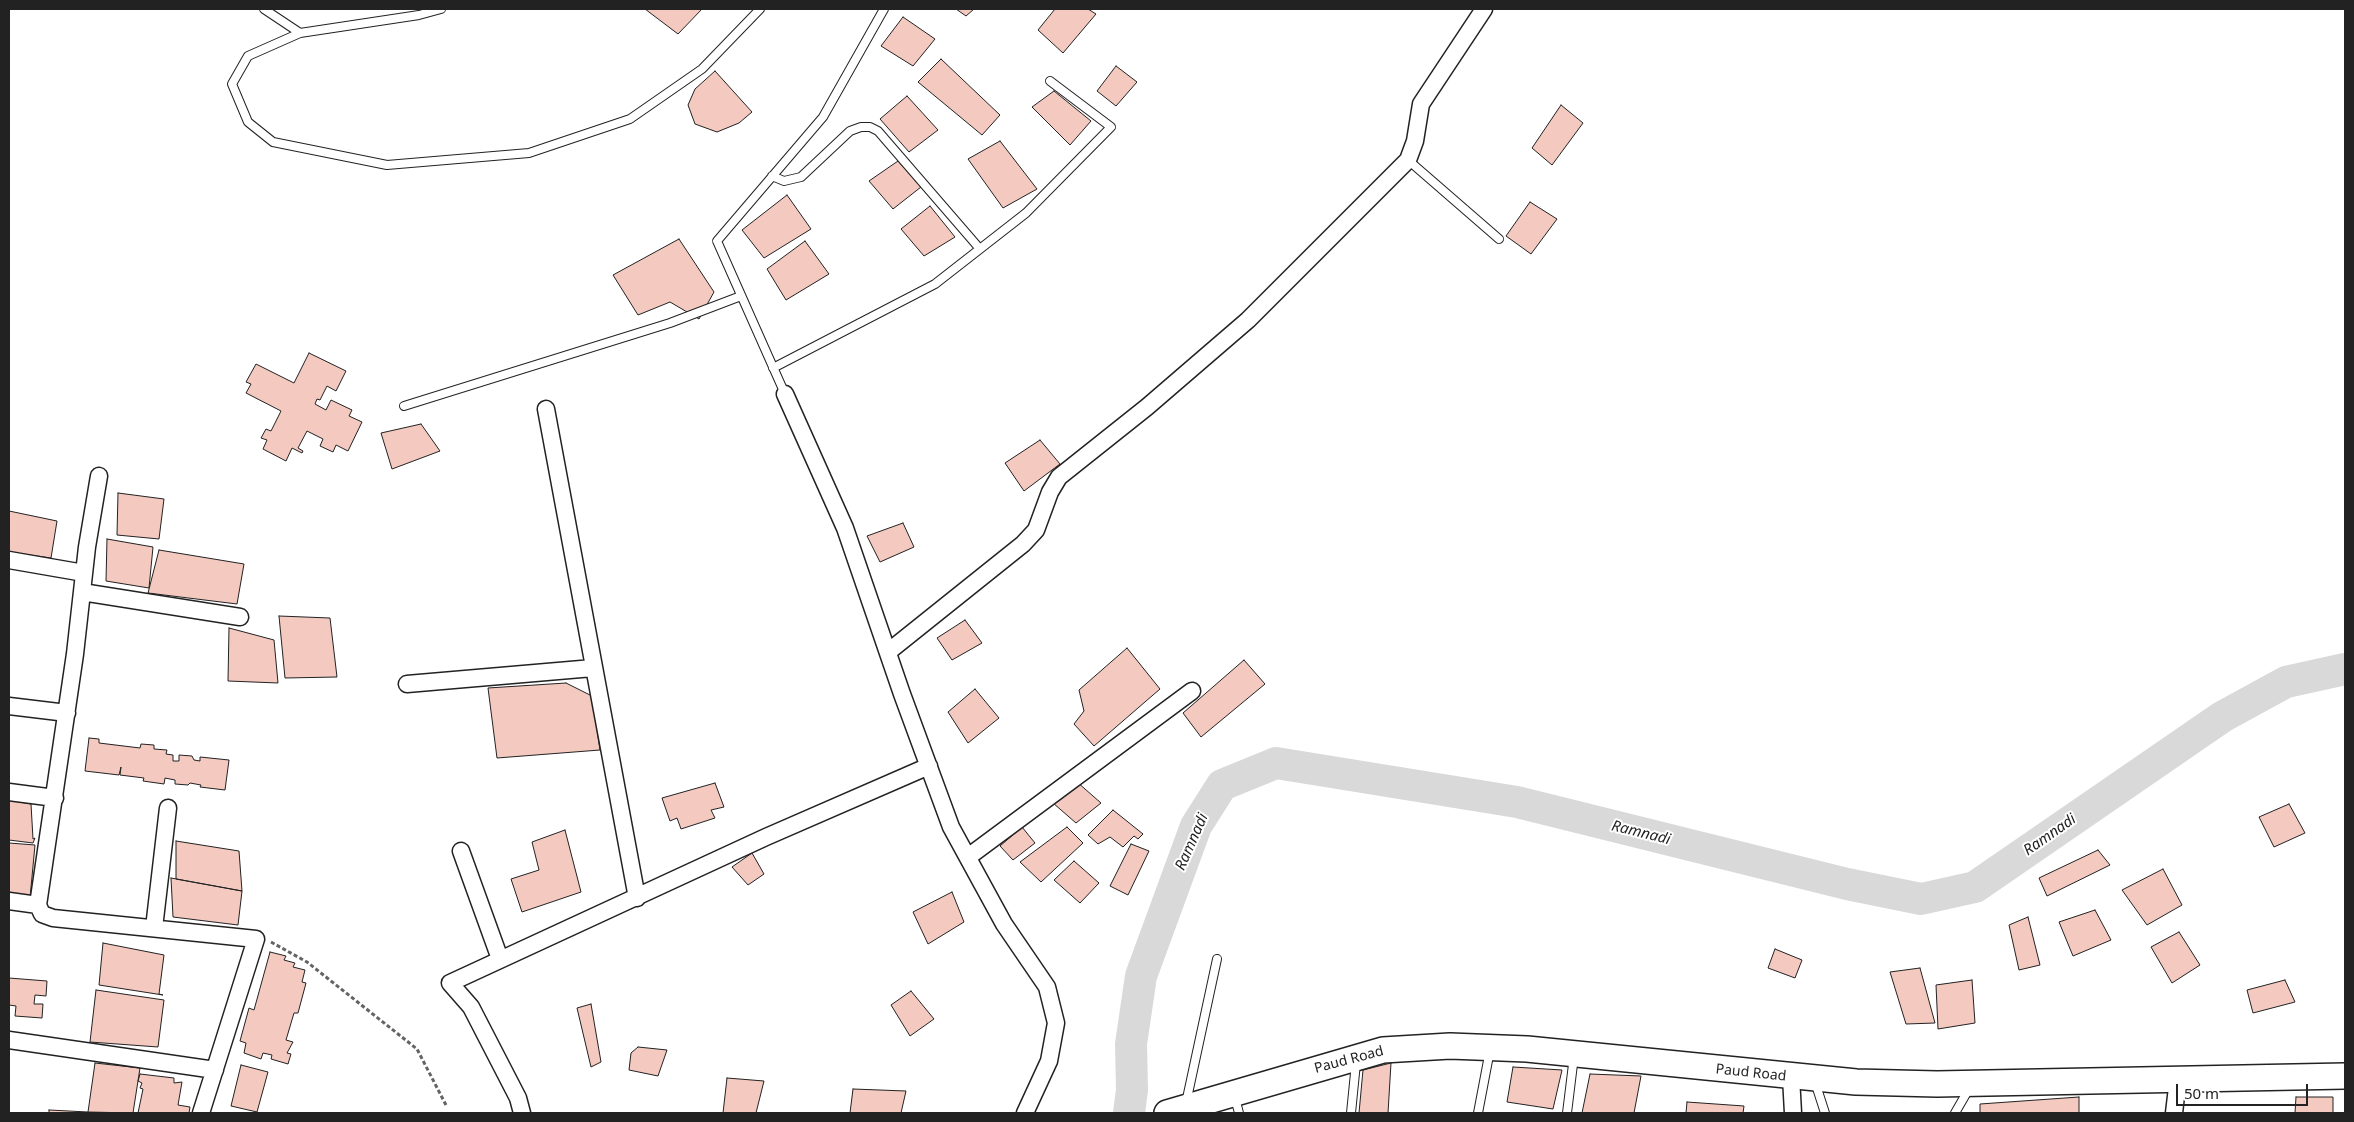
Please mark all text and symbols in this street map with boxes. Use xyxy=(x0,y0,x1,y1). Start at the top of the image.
water label: Ramnadi xyxy=(2020,810,2080,860)
water label: Ramnadi xyxy=(1172,811,1212,873)
water label: Ramnadi xyxy=(1610,817,1672,849)
street label: Paud Road xyxy=(1313,1043,1385,1077)
street label: Paud Road xyxy=(1715,1061,1787,1085)
scale bar xyxy=(2179,1074,2312,1106)
text: 50 m xyxy=(2184,1083,2219,1103)

